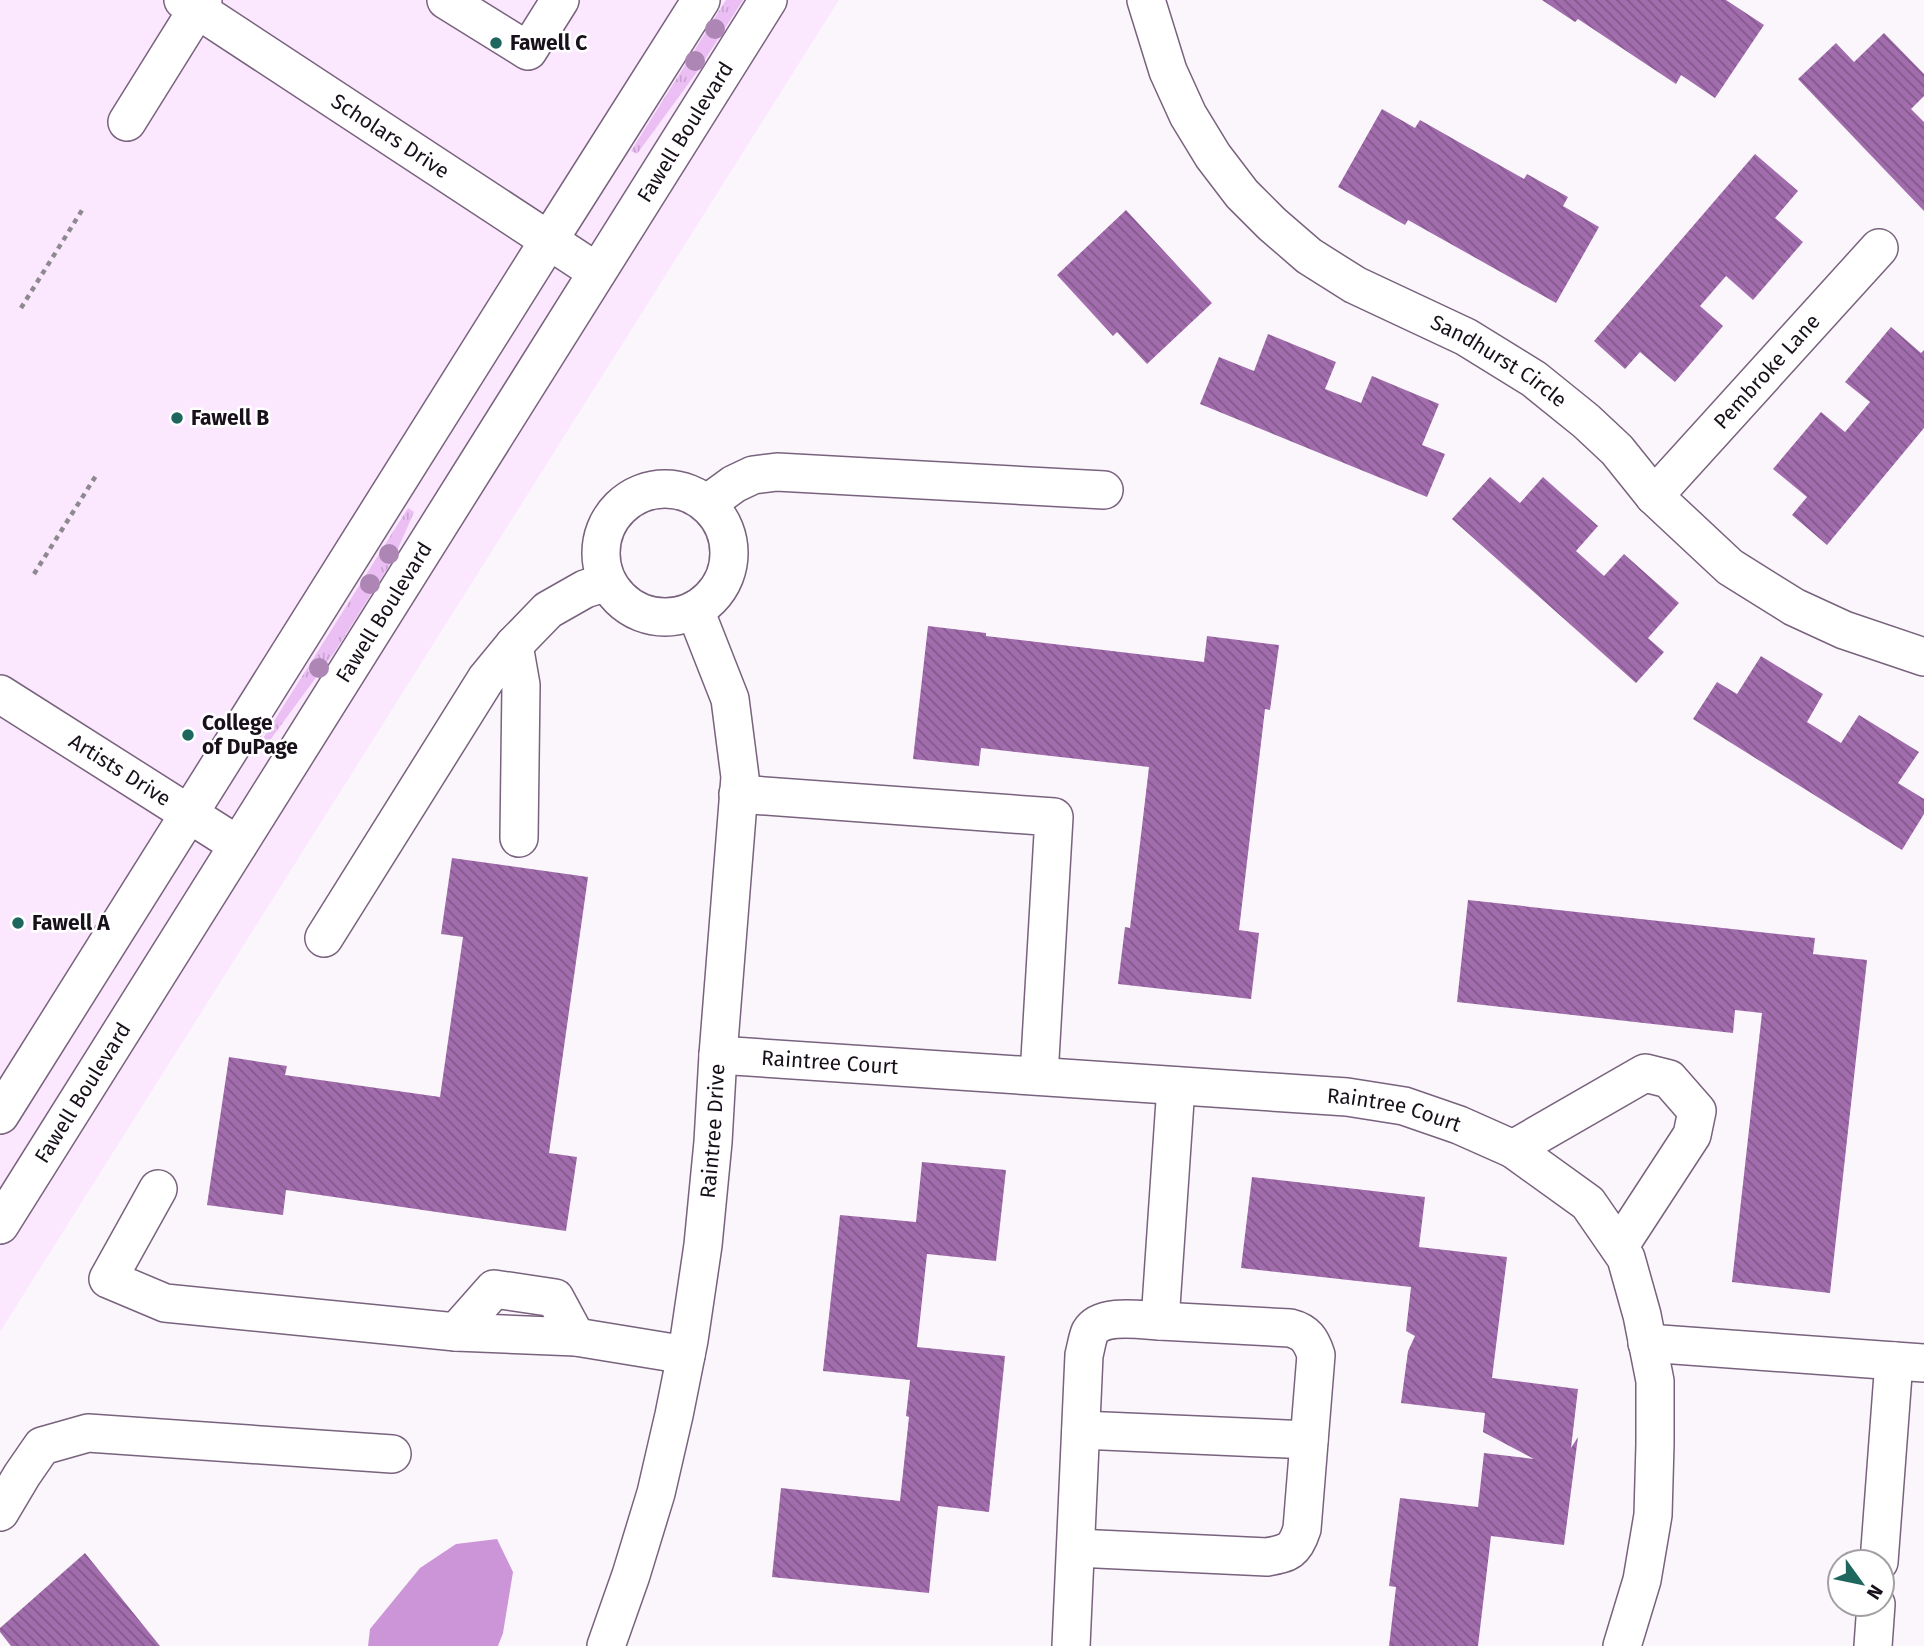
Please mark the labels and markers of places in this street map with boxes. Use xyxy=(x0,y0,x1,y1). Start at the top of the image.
place label: Fawell C xyxy=(510,30,587,56)
marker: Fawell C xyxy=(488,35,504,51)
place label: Fawell B xyxy=(191,405,269,431)
marker: Fawell B xyxy=(169,410,185,426)
place label: College of DuPage xyxy=(202,710,298,760)
marker: College of DuPage xyxy=(180,727,196,743)
place label: Fawell A xyxy=(32,910,110,936)
marker: Fawell A xyxy=(10,915,26,931)

